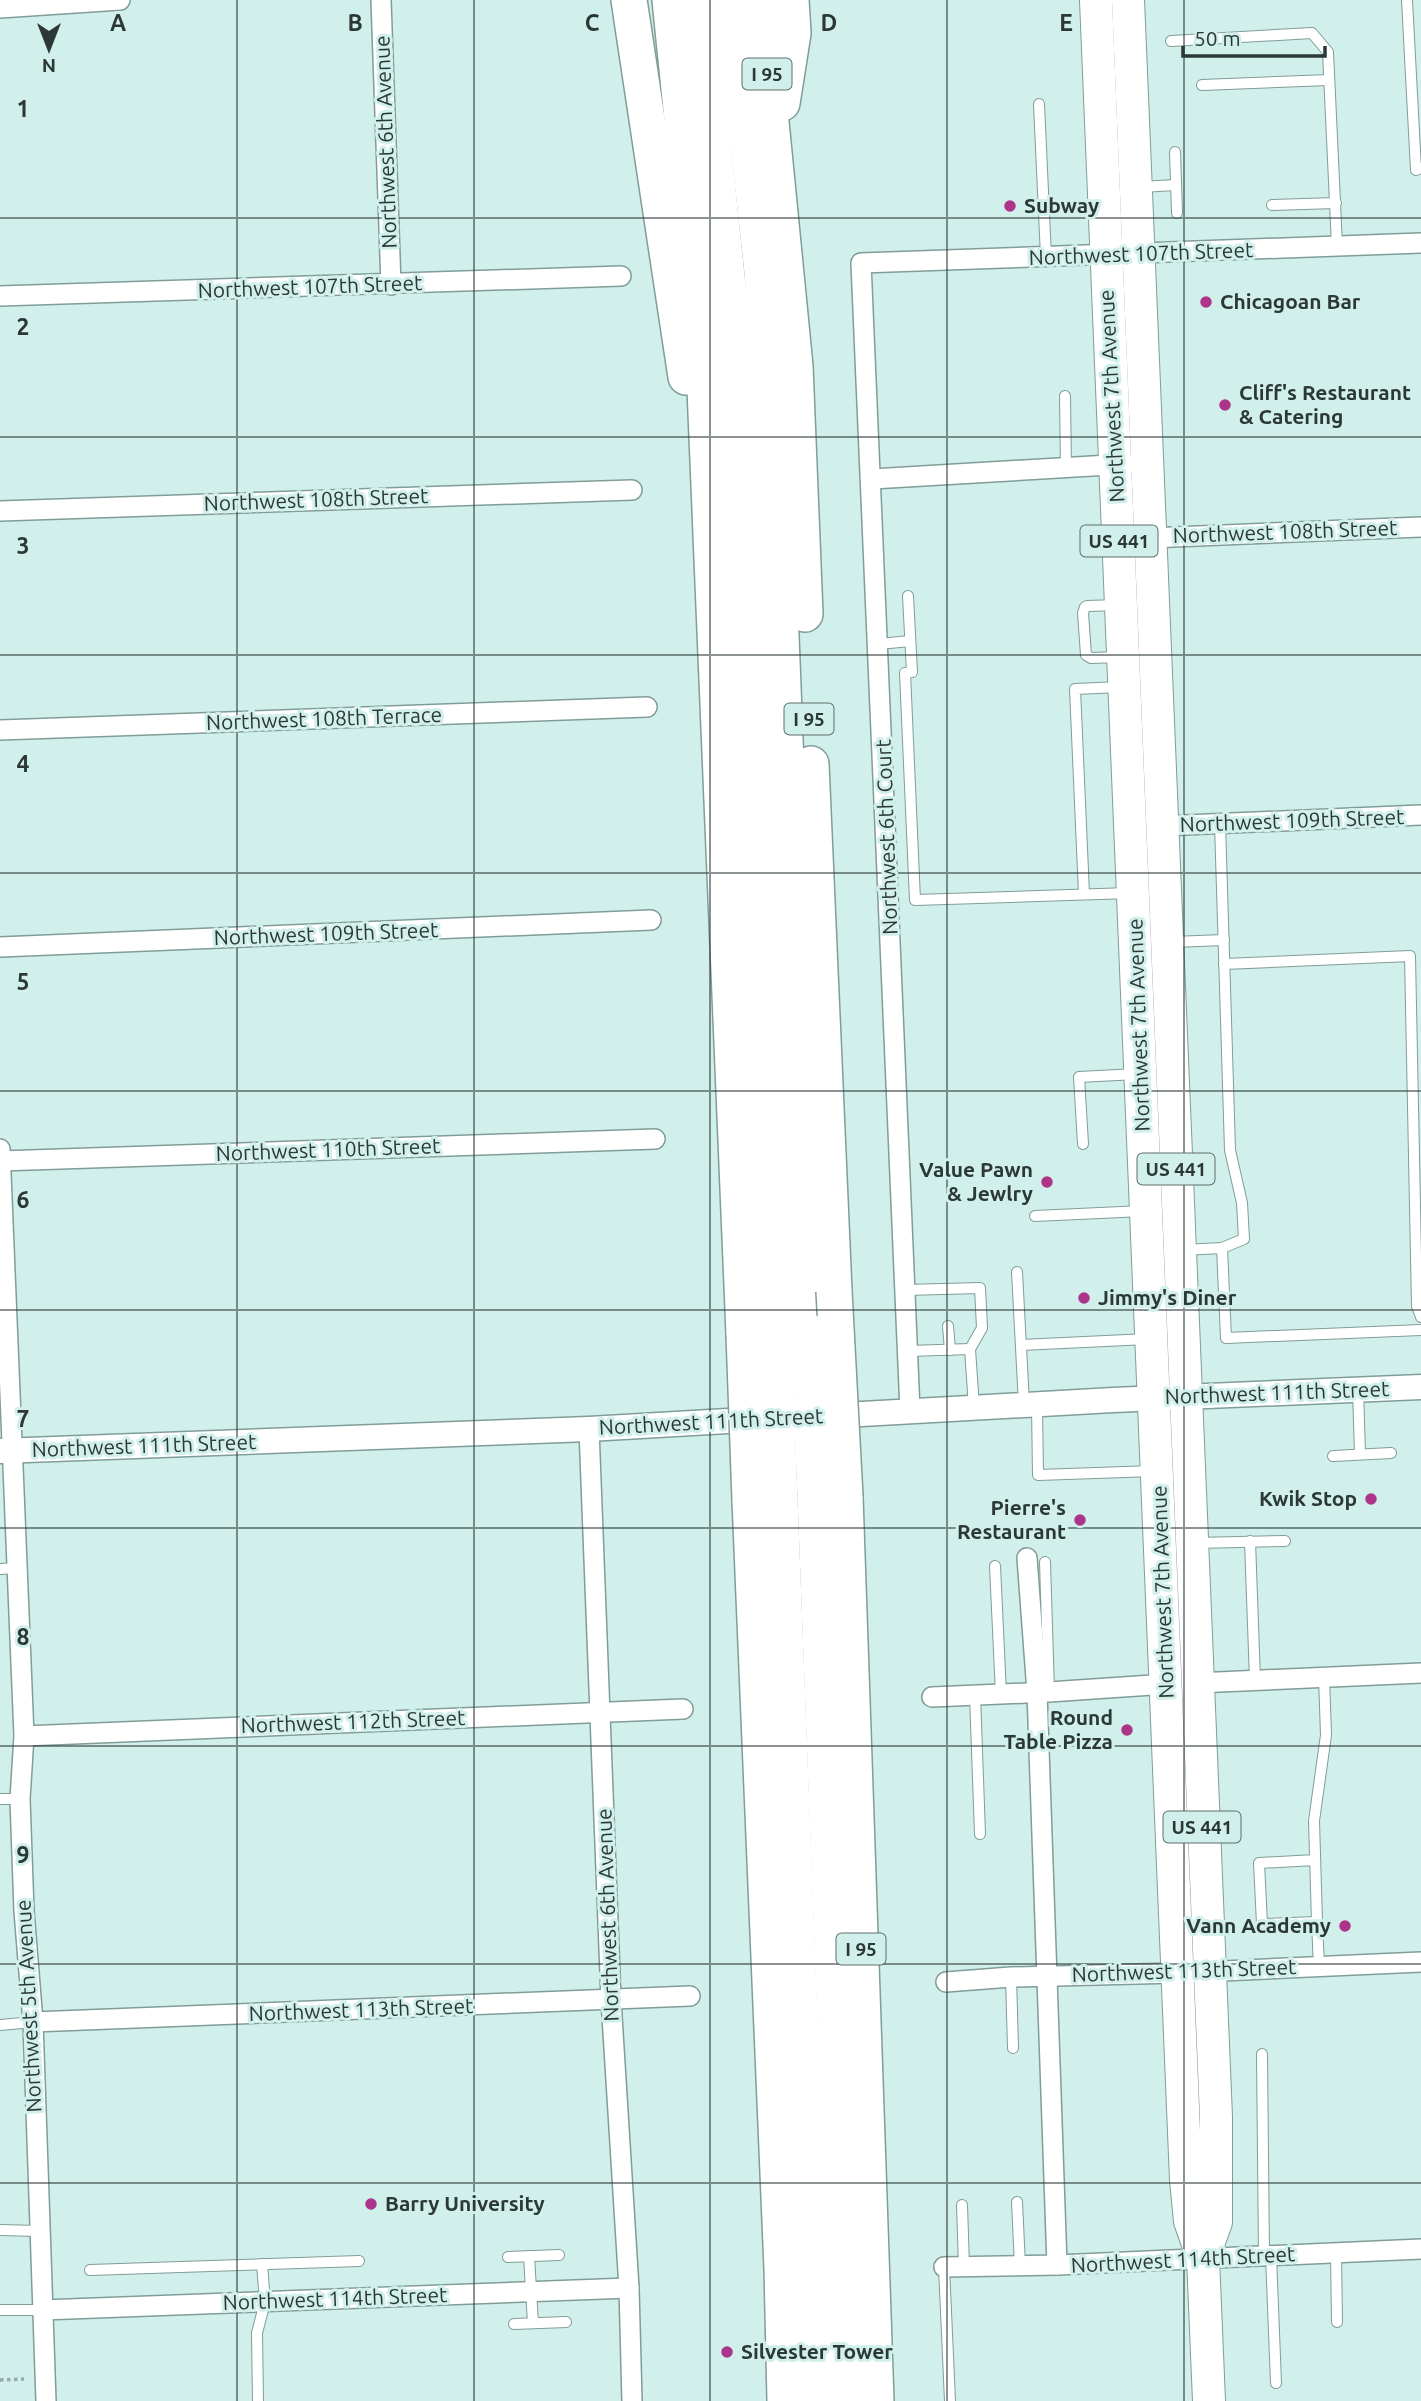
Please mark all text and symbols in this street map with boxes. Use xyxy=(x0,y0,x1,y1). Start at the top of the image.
text: A xyxy=(110,10,126,35)
text: B xyxy=(347,10,363,35)
text: C xyxy=(585,10,600,35)
text: D xyxy=(821,10,837,35)
text: E xyxy=(1059,10,1073,35)
north arrow xyxy=(14,14,84,84)
scale bar xyxy=(1183,14,1325,58)
text: 50 m xyxy=(1194,26,1241,50)
street label: Northwest 6th Avenue xyxy=(369,35,401,249)
text: N xyxy=(42,55,56,77)
road number: I 95 xyxy=(742,58,792,90)
text: 1 xyxy=(17,96,29,121)
place label: Subway xyxy=(1024,193,1099,217)
marker: Subway xyxy=(1002,198,1018,214)
street label: Northwest 107th Street xyxy=(1028,237,1254,269)
street label: Northwest 107th Street xyxy=(197,270,423,302)
street label: Northwest 7th Avenue xyxy=(1093,289,1129,503)
place label: Chicagoan Bar xyxy=(1220,289,1361,313)
marker: Chicagoan Bar xyxy=(1198,294,1214,310)
text: 2 xyxy=(17,314,29,339)
place label: Cliff's Restaurant & Catering xyxy=(1239,380,1411,428)
marker: Cliff's Restaurant & Catering xyxy=(1217,397,1233,413)
street label: Northwest 108th Street xyxy=(203,483,429,515)
street label: Northwest 108th Street xyxy=(1172,515,1398,547)
road number: US 441 xyxy=(1080,526,1158,556)
text: 3 xyxy=(17,533,29,558)
street label: Northwest 108th Terrace xyxy=(205,702,442,734)
road number: I 95 xyxy=(784,704,834,734)
street label: Northwest 6th Court xyxy=(871,739,901,935)
text: 4 xyxy=(17,751,30,776)
street label: Northwest 109th Street xyxy=(1179,804,1405,836)
street label: Northwest 109th Street xyxy=(213,917,439,949)
street label: Northwest 7th Avenue xyxy=(1122,918,1154,1132)
text: 5 xyxy=(17,969,29,994)
street label: Northwest 110th Street xyxy=(215,1133,441,1165)
road number: US 441 xyxy=(1138,1154,1214,1184)
place label: Value Pawn & Jewlry xyxy=(919,1157,1033,1205)
marker: Value Pawn & Jewlry xyxy=(1039,1174,1055,1190)
text: 6 xyxy=(17,1187,30,1212)
place label: Jimmy's Diner xyxy=(1098,1285,1237,1309)
marker: Jimmy's Diner xyxy=(1076,1290,1092,1306)
street label: Northwest 111th Street xyxy=(1164,1376,1390,1408)
street label: Northwest 111th Street xyxy=(598,1403,824,1439)
text: 7 xyxy=(17,1406,29,1431)
street label: Northwest 111th Street xyxy=(31,1429,257,1461)
street label: Northwest 7th Avenue xyxy=(1146,1485,1178,1699)
place label: Kwik Stop xyxy=(1259,1486,1357,1510)
marker: Kwik Stop xyxy=(1363,1491,1379,1507)
place label: Pierre's Restaurant xyxy=(957,1495,1066,1543)
marker: Pierre's Restaurant xyxy=(1072,1512,1088,1528)
text: 8 xyxy=(17,1624,29,1649)
street label: Northwest 112th Street xyxy=(240,1705,466,1737)
place label: Round Table Pizza xyxy=(1004,1705,1113,1753)
marker: Round Table Pizza xyxy=(1119,1722,1135,1738)
street label: Northwest 6th Avenue xyxy=(591,1808,623,2022)
road number: US 441 xyxy=(1164,1812,1240,1842)
text: 9 xyxy=(17,1842,29,1867)
street label: Northwest 5th Avenue xyxy=(10,1899,46,2113)
place label: Vann Academy xyxy=(1186,1913,1331,1937)
marker: Vann Academy xyxy=(1337,1918,1353,1934)
road number: I 95 xyxy=(836,1934,886,1965)
street label: Northwest 113th Street xyxy=(1071,1954,1297,1986)
street label: Northwest 113th Street xyxy=(248,1993,474,2025)
place label: Barry University xyxy=(385,2191,545,2215)
marker: Barry University xyxy=(363,2196,379,2212)
street label: Northwest 114th Street xyxy=(1070,2241,1296,2277)
street label: Northwest 114th Street xyxy=(222,2282,448,2314)
place label: Silvester Tower xyxy=(741,2339,893,2363)
marker: Silvester Tower xyxy=(719,2344,735,2360)

